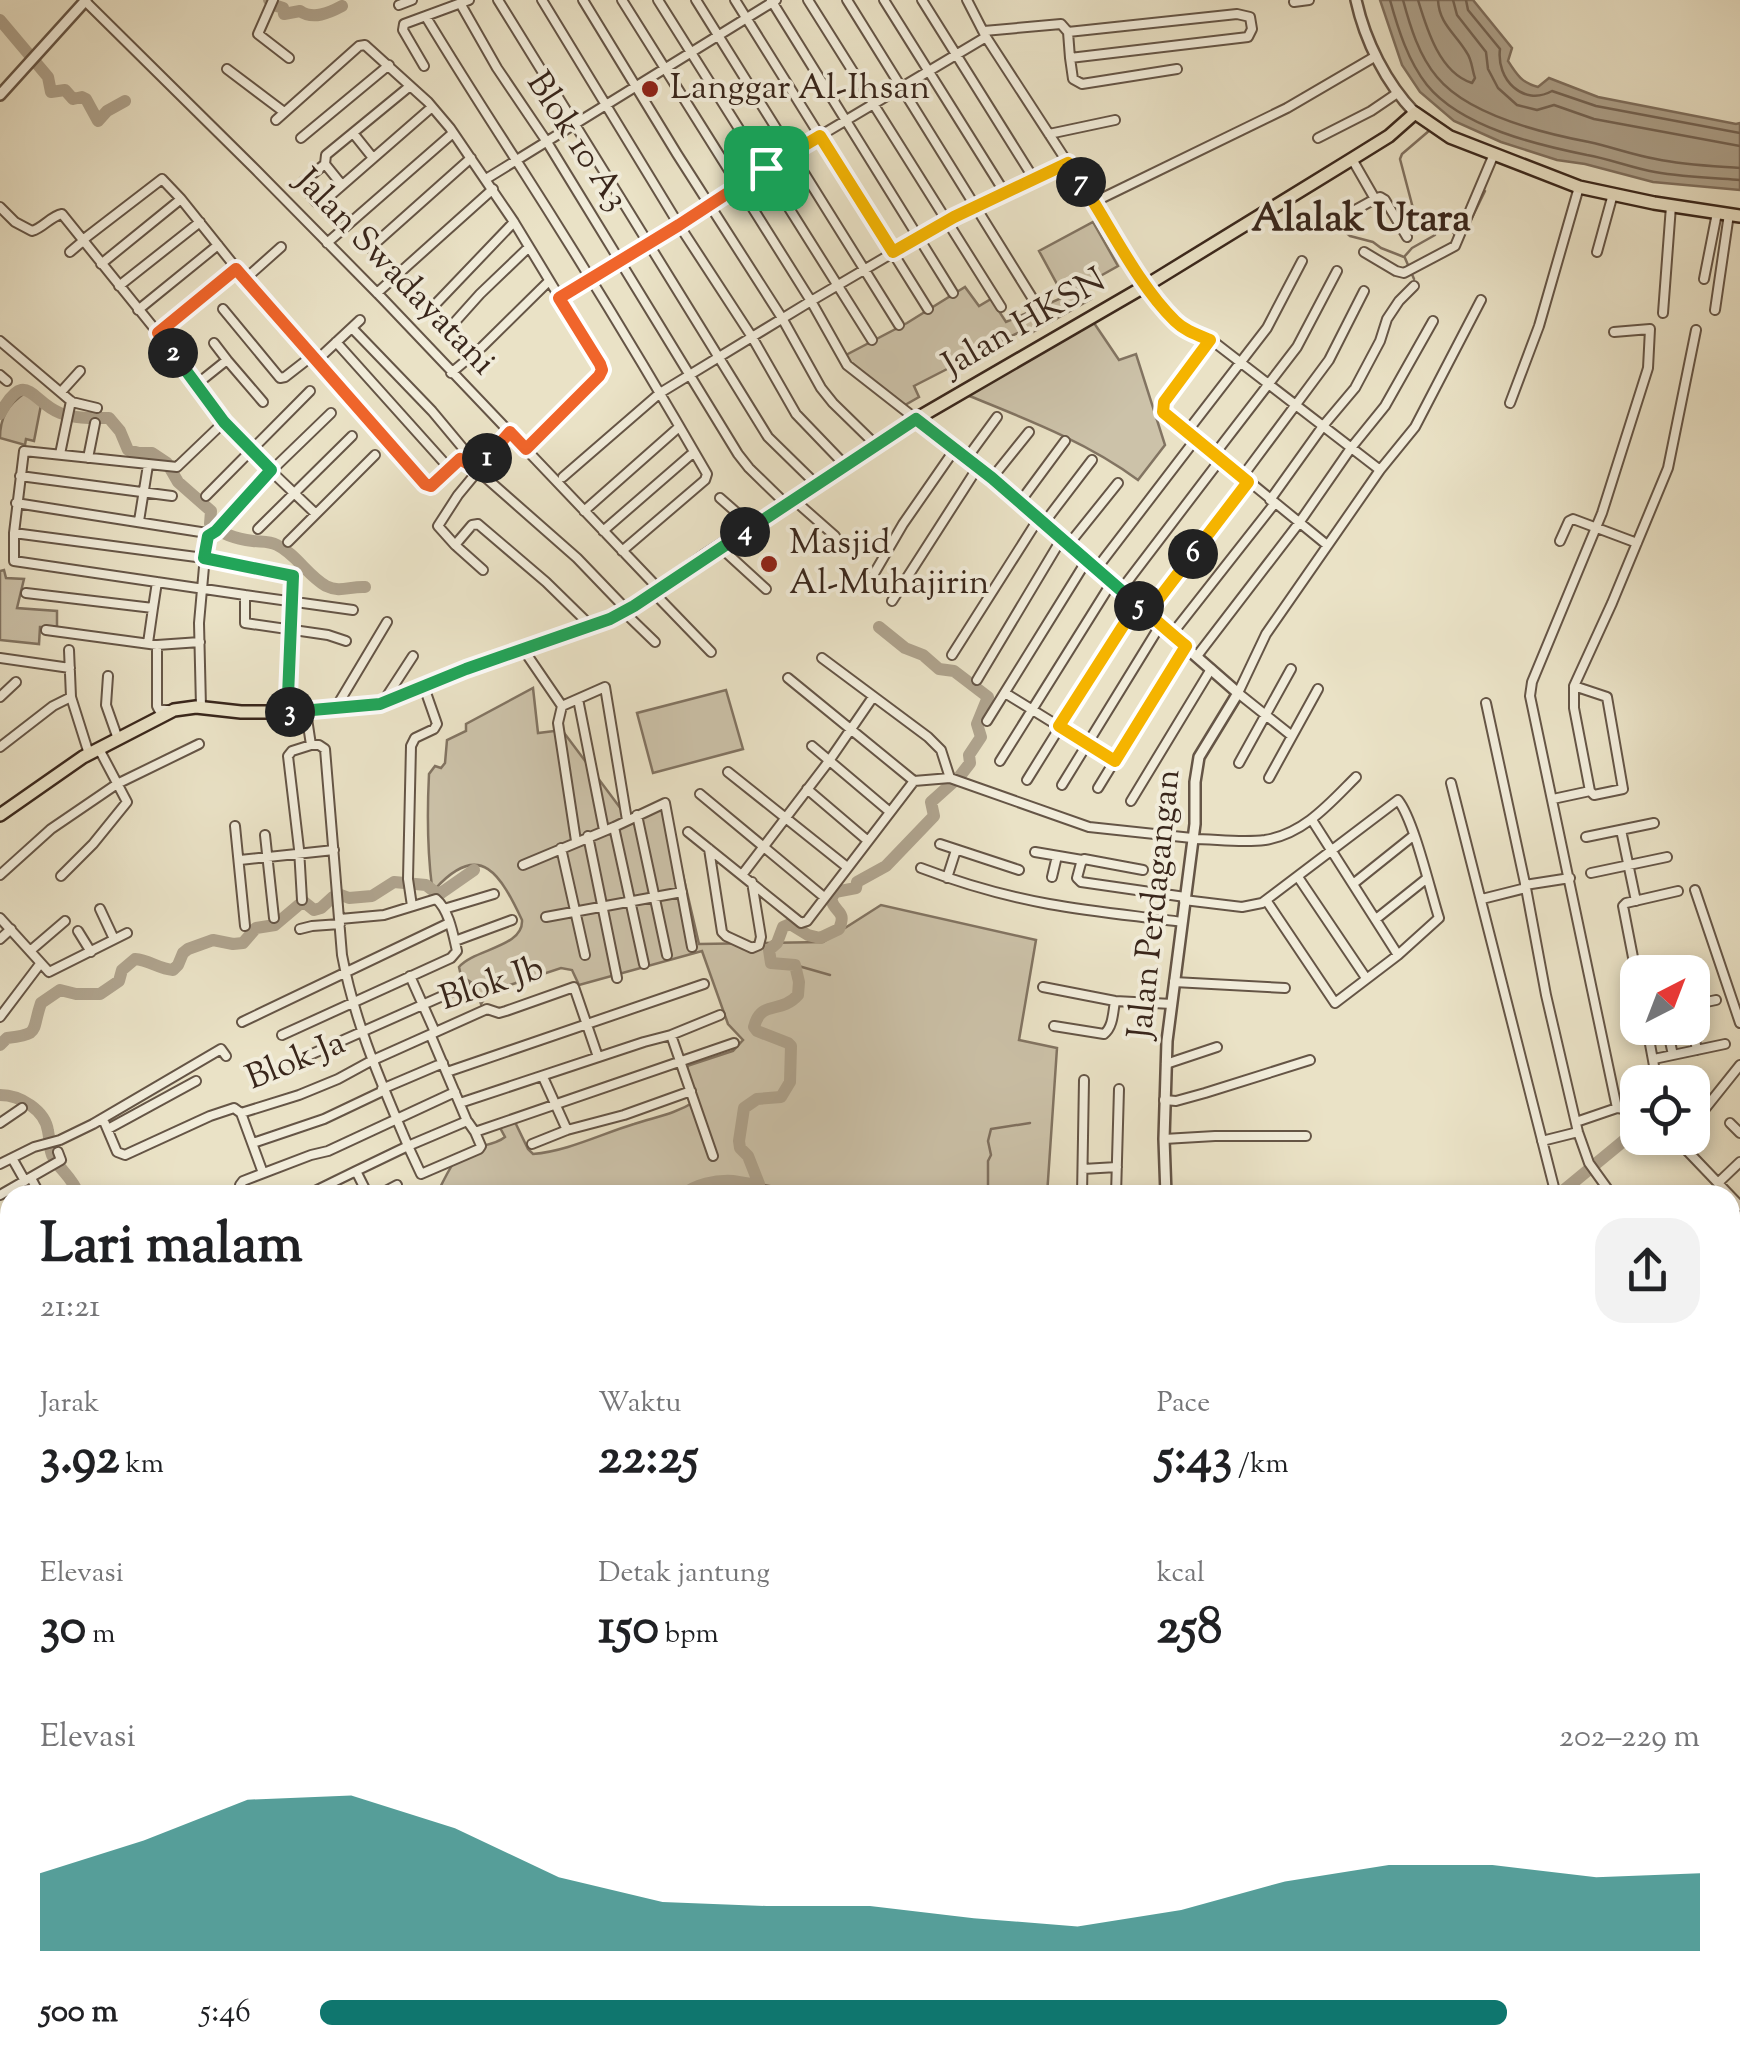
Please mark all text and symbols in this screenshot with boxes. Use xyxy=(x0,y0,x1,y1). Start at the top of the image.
street label: Blok 10 A3 xyxy=(512,62,640,222)
place label: Langgar Al-Ihsan xyxy=(670,64,930,115)
marker: Langgar Al-Ihsan xyxy=(639,78,661,100)
pin xyxy=(724,126,809,211)
icon: arrive xyxy=(739,141,794,196)
street label: Jalan Swadayatani xyxy=(280,157,506,388)
pin: 7 xyxy=(1056,157,1106,207)
text: 7 xyxy=(1074,162,1088,202)
district label: Alalak Utara xyxy=(1251,192,1471,249)
street label: Jalan HKSN xyxy=(932,257,1116,392)
pin: 2 xyxy=(148,328,198,378)
text: 2 xyxy=(166,333,180,373)
pin: 1 xyxy=(462,433,512,483)
text: 1 xyxy=(482,438,492,478)
pin: 4 xyxy=(720,507,770,557)
text: 4 xyxy=(738,512,752,552)
place label: Masjid Al-Muhajirin xyxy=(789,519,990,610)
pin: 6 xyxy=(1168,529,1218,579)
text: 6 xyxy=(1186,534,1200,574)
marker: Masjid Al-Muhajirin xyxy=(758,553,780,575)
pin: 5 xyxy=(1114,581,1164,631)
text: 5 xyxy=(1134,586,1144,626)
pin: 3 xyxy=(265,687,315,737)
text: 3 xyxy=(284,692,296,732)
street label: Jalan Perdagangan xyxy=(1116,767,1196,1043)
street label: Blok Jb xyxy=(433,944,551,1026)
north arrow xyxy=(1620,955,1710,1045)
map controls xyxy=(1620,955,1710,1155)
street label: Blok Ja xyxy=(239,1019,353,1105)
button: locate xyxy=(1620,1065,1710,1155)
text: Lari malam xyxy=(40,1208,303,1287)
button: share xyxy=(1595,1218,1700,1323)
text: 21:21 xyxy=(40,1285,100,1331)
text: Jarak xyxy=(40,1384,99,1424)
text: Waktu xyxy=(598,1384,681,1424)
text: Pace xyxy=(1157,1384,1210,1424)
text: 3.92 xyxy=(40,1424,120,1496)
text: 22:25 xyxy=(598,1424,699,1496)
text: 5:43 xyxy=(1157,1424,1232,1496)
text: km xyxy=(120,1445,164,1485)
text: /km xyxy=(1232,1445,1289,1485)
text: Elevasi xyxy=(40,1554,124,1594)
text: Detak jantung xyxy=(598,1554,770,1594)
text: kcal xyxy=(1157,1554,1205,1594)
text: 30 xyxy=(40,1594,86,1666)
text: 150 xyxy=(598,1594,659,1666)
text: 258 xyxy=(1157,1594,1222,1666)
text: m xyxy=(86,1615,115,1655)
text: bpm xyxy=(659,1615,719,1655)
text: Elevasi xyxy=(40,1715,136,1761)
text: 202–229 m xyxy=(1559,1715,1700,1761)
text: 500 m xyxy=(40,1990,118,2036)
text: 5:46 xyxy=(200,1990,251,2036)

